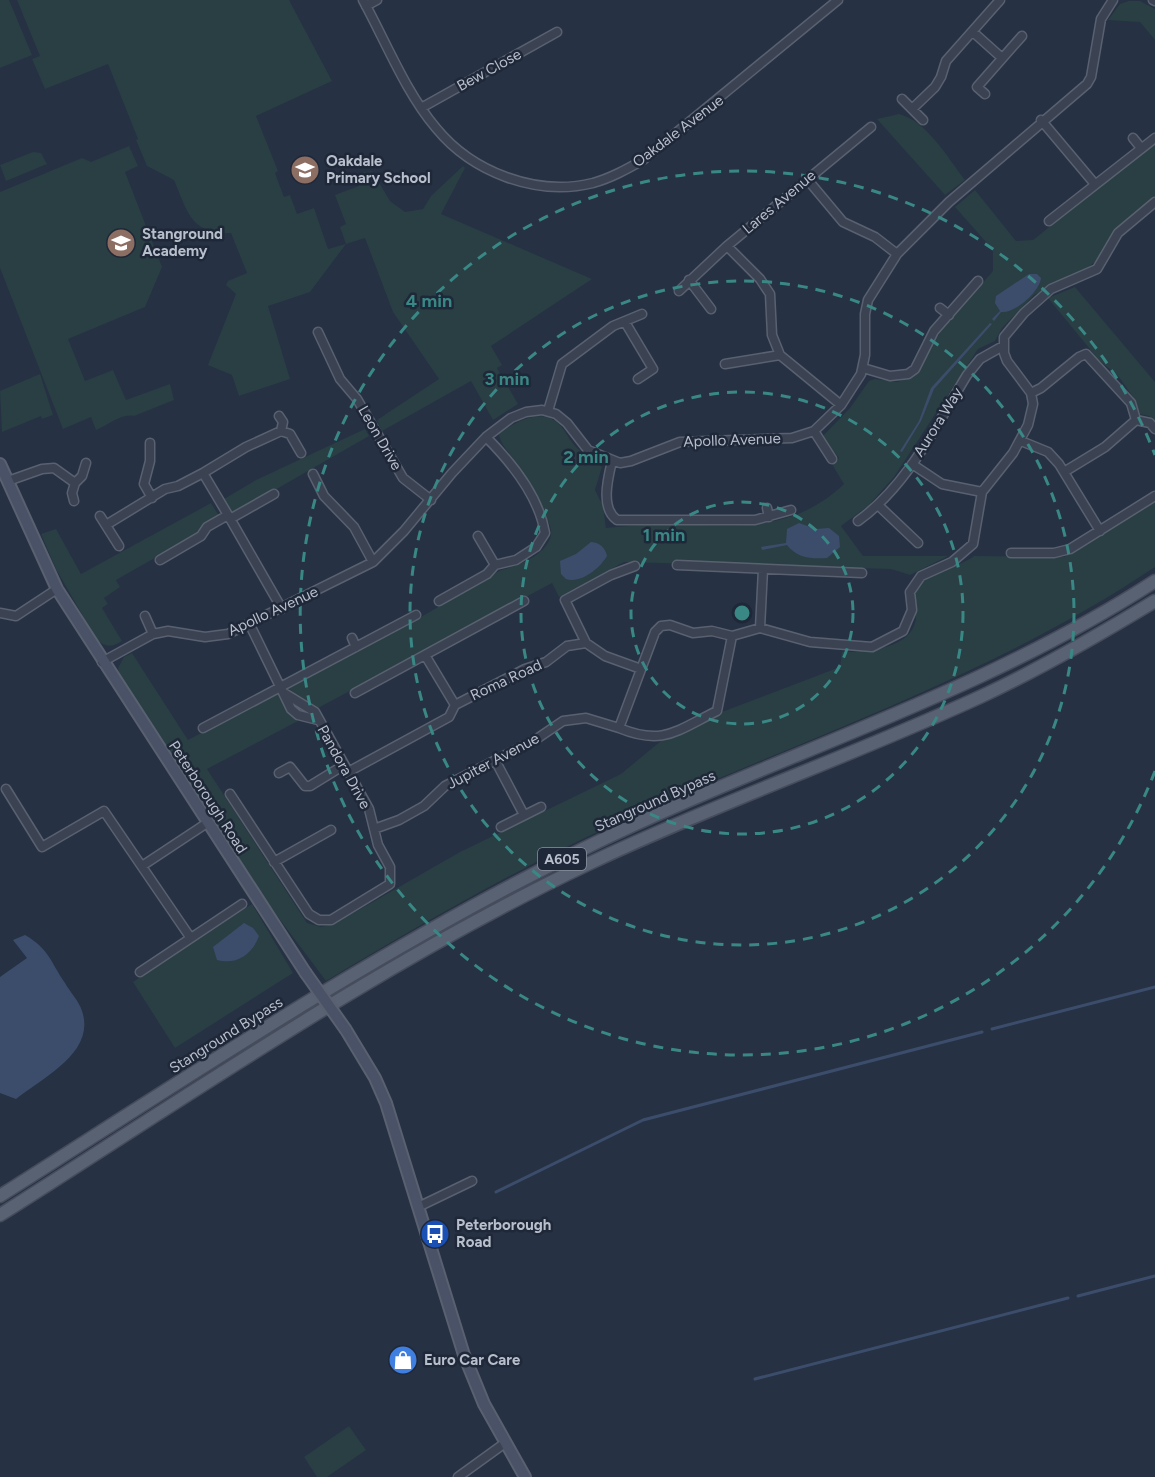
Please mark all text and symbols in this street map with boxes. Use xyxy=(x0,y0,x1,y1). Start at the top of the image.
street label: Bew Close xyxy=(454,45,524,95)
street label: Oakdale Avenue xyxy=(629,91,727,171)
place label: Oakdale Primary School xyxy=(326,152,431,187)
school or university icon: Oakdale Primary School xyxy=(289,154,321,186)
street label: Lares Avenue xyxy=(739,166,819,238)
place label: Stanground Academy xyxy=(142,225,223,260)
school or university icon: Stanground Academy xyxy=(105,227,137,259)
text: 4 min xyxy=(406,290,452,312)
text: 3 min xyxy=(485,368,529,390)
street label: Aurora Way xyxy=(910,384,966,460)
street label: Leon Drive xyxy=(354,403,406,473)
street label: Apollo Avenue xyxy=(683,429,781,451)
text: 2 min xyxy=(563,446,609,468)
text: 1 min xyxy=(643,524,685,546)
street label: Apollo Avenue xyxy=(225,582,321,640)
centre of rings xyxy=(732,603,752,623)
street label: Roma Road xyxy=(467,656,545,704)
street label: Pandora Drive xyxy=(314,722,374,812)
street label: Jupiter Avenue xyxy=(444,729,542,793)
street label: Peterborough Road xyxy=(165,737,251,857)
street label: Stanground Bypass xyxy=(592,766,718,836)
road number: A605 xyxy=(538,848,586,870)
street label: Stanground Bypass xyxy=(166,993,286,1077)
place label: Peterborough Road xyxy=(456,1216,551,1251)
bus stop icon: Peterborough Road xyxy=(419,1218,451,1250)
shop icon: Euro Car Care xyxy=(387,1344,419,1376)
place label: Euro Car Care xyxy=(424,1351,521,1369)

